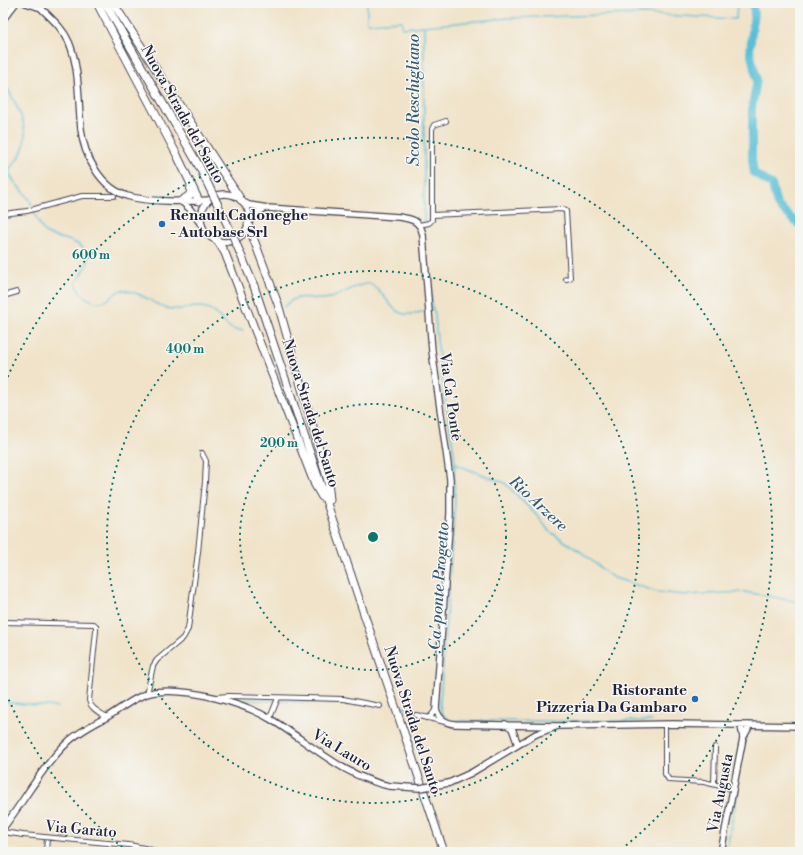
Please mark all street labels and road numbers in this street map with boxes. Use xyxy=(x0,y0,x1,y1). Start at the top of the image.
street label: Nuova Strada del Santo xyxy=(137,42,228,187)
street label: Nuova Strada del Santo xyxy=(278,336,344,490)
street label: Via Ca' Ponte xyxy=(435,351,466,443)
street label: Nuova Strada del Santo xyxy=(380,643,446,797)
street label: Via Lauro xyxy=(308,725,375,776)
street label: Via Augusta xyxy=(703,751,738,835)
street label: Via Garato xyxy=(43,817,118,842)

